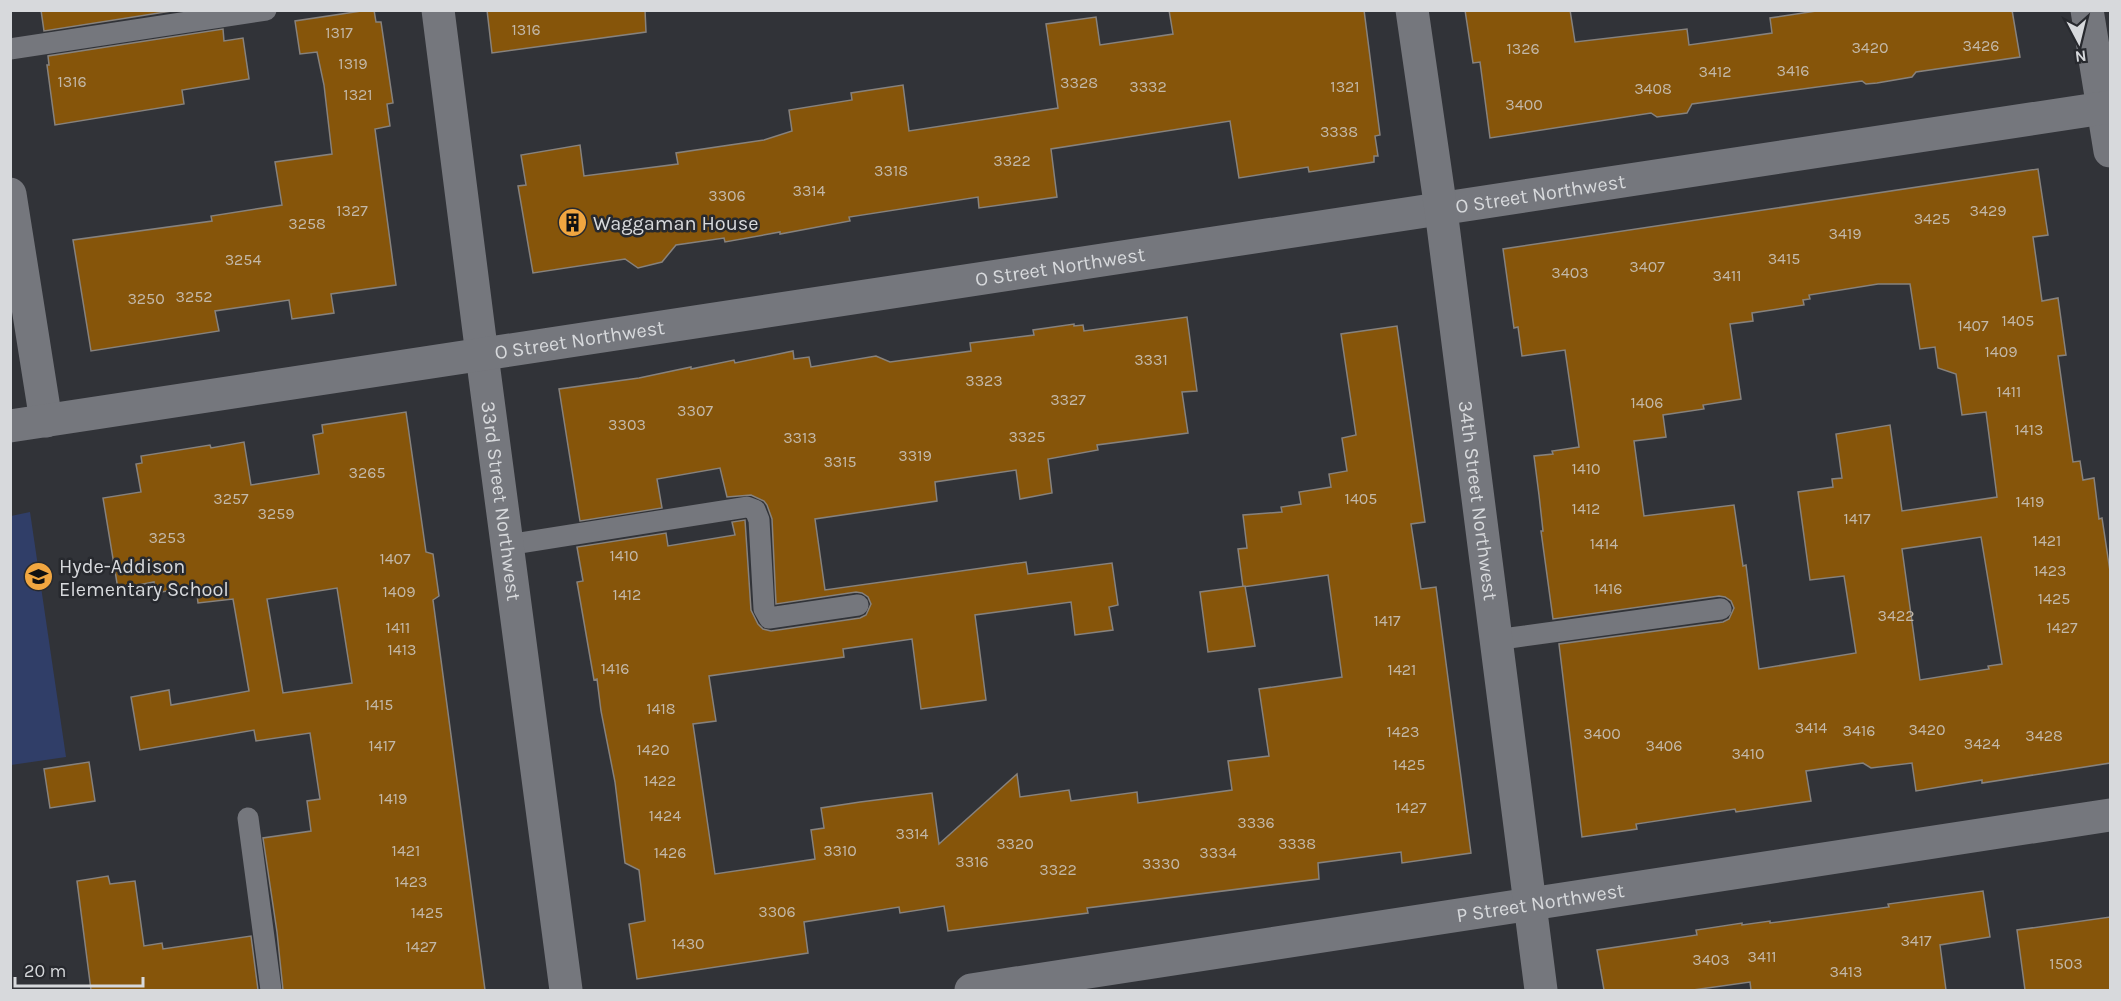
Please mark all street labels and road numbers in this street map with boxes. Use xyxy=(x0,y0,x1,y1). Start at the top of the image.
street label: O Street Northwest xyxy=(1454,169,1627,218)
street label: O Street Northwest xyxy=(973,242,1147,291)
street label: O Street Northwest xyxy=(493,315,667,364)
street label: 34th Street Northwest xyxy=(1454,399,1503,602)
street label: 33rd Street Northwest xyxy=(477,400,526,603)
street label: P Street Northwest xyxy=(1455,878,1626,927)

